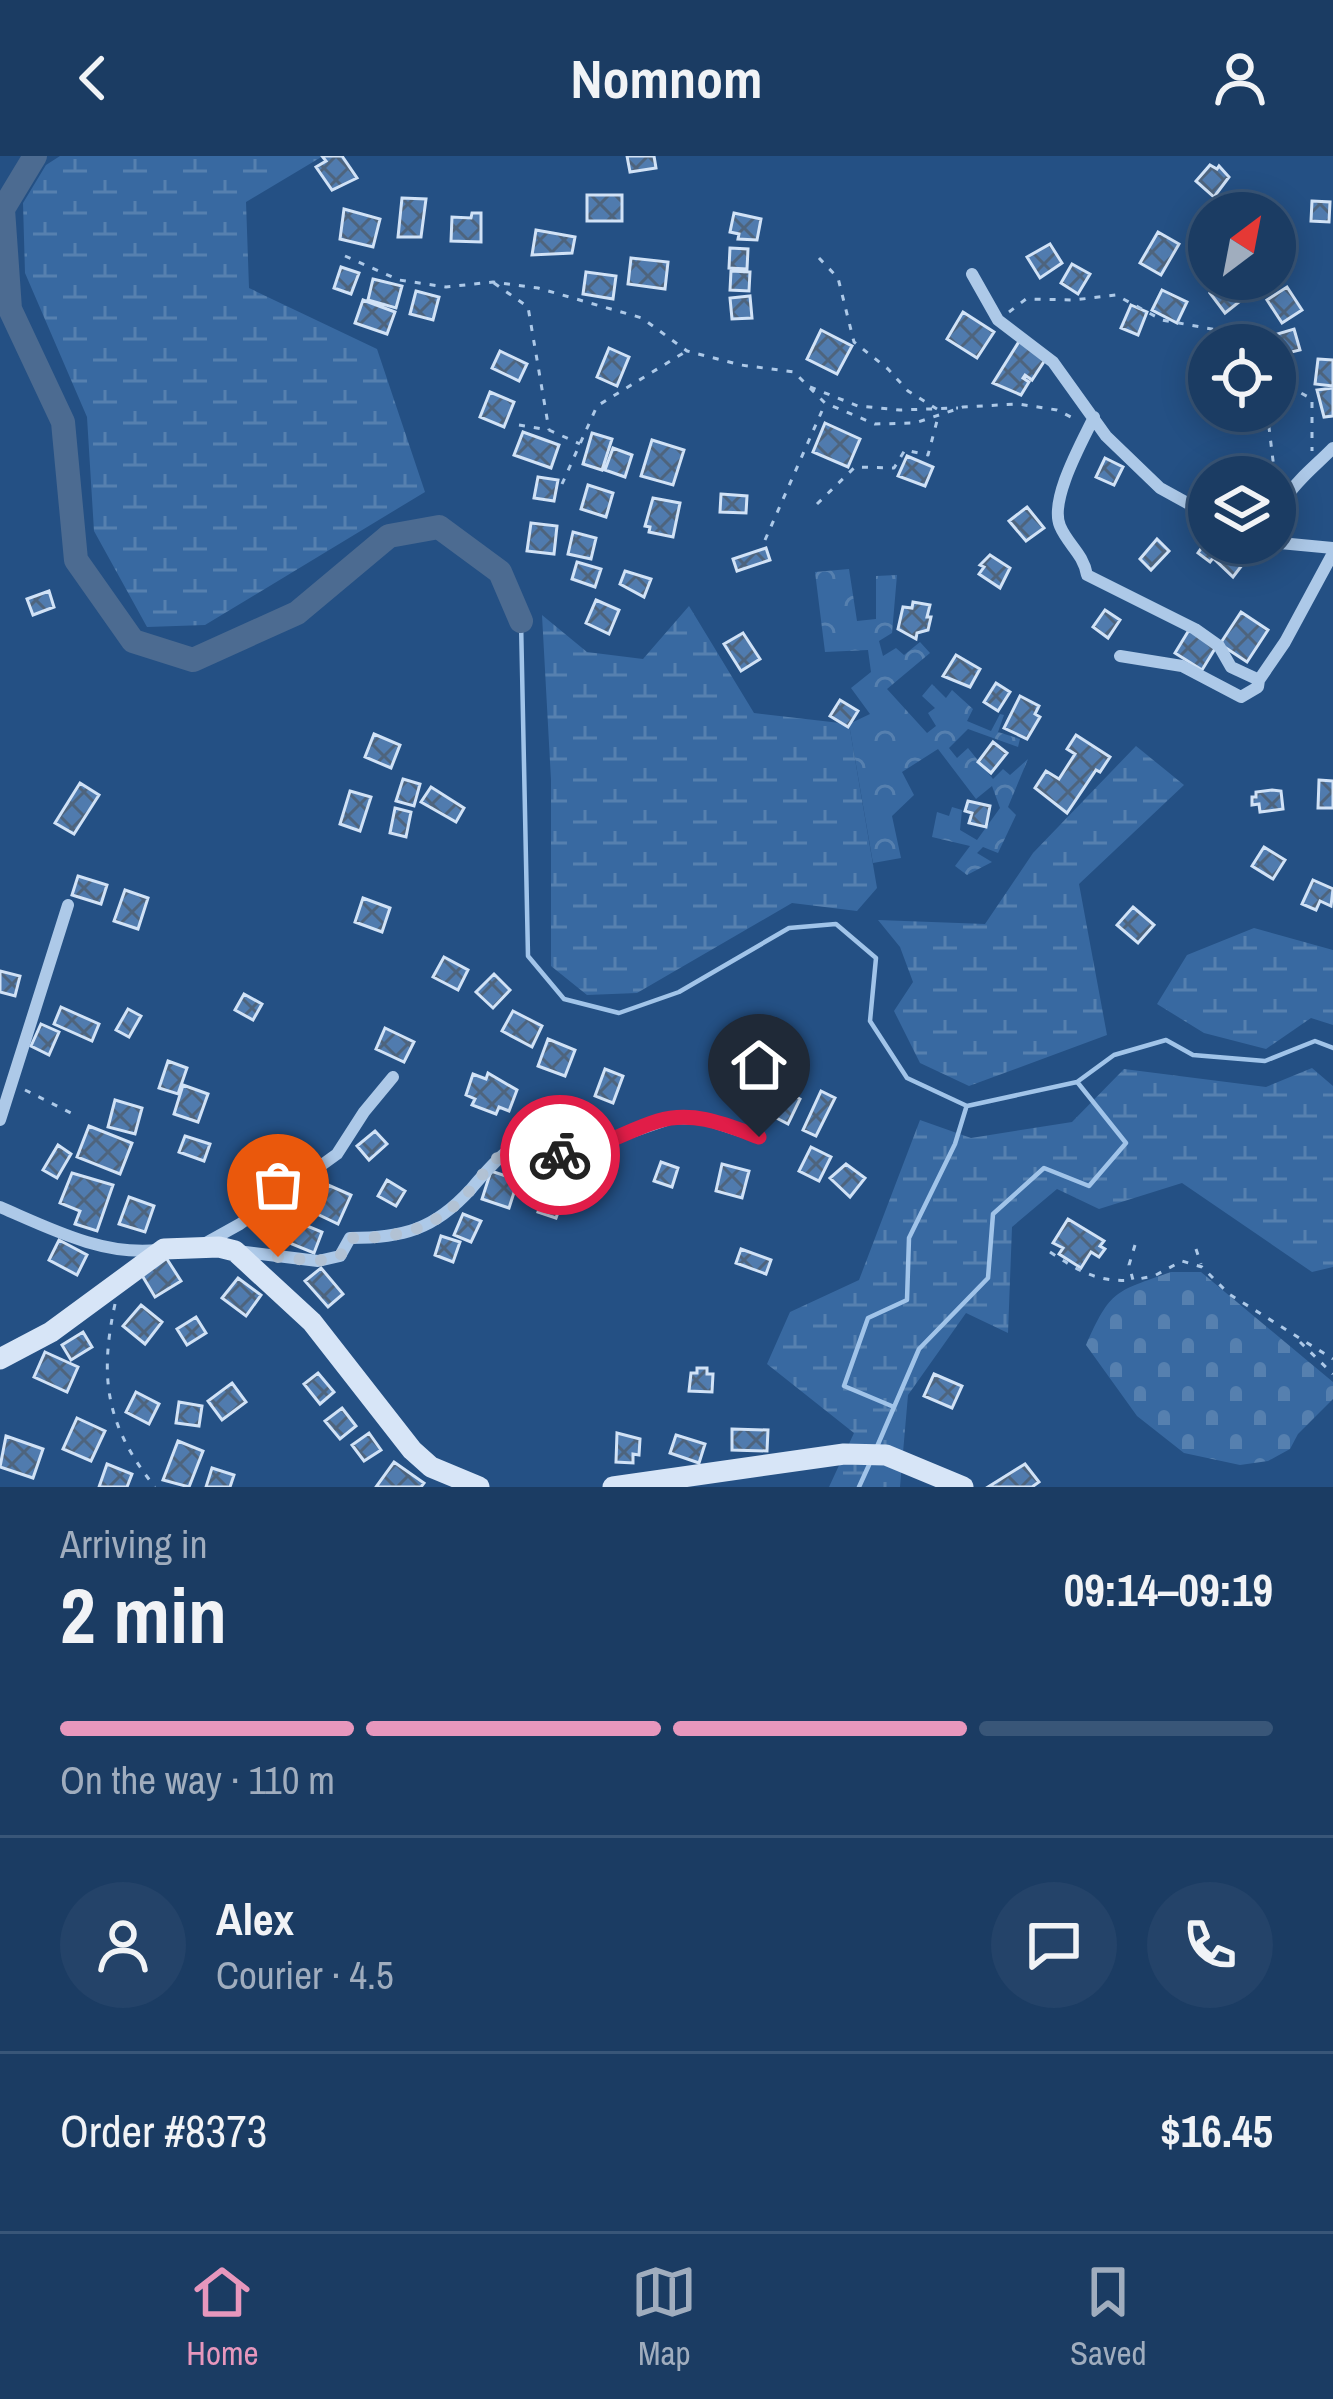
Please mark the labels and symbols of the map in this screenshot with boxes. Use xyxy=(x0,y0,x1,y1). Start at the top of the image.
north arrow xyxy=(1188,192,1296,300)
pin xyxy=(708,1014,810,1137)
courier xyxy=(500,1095,620,1215)
pin xyxy=(227,1134,329,1257)

